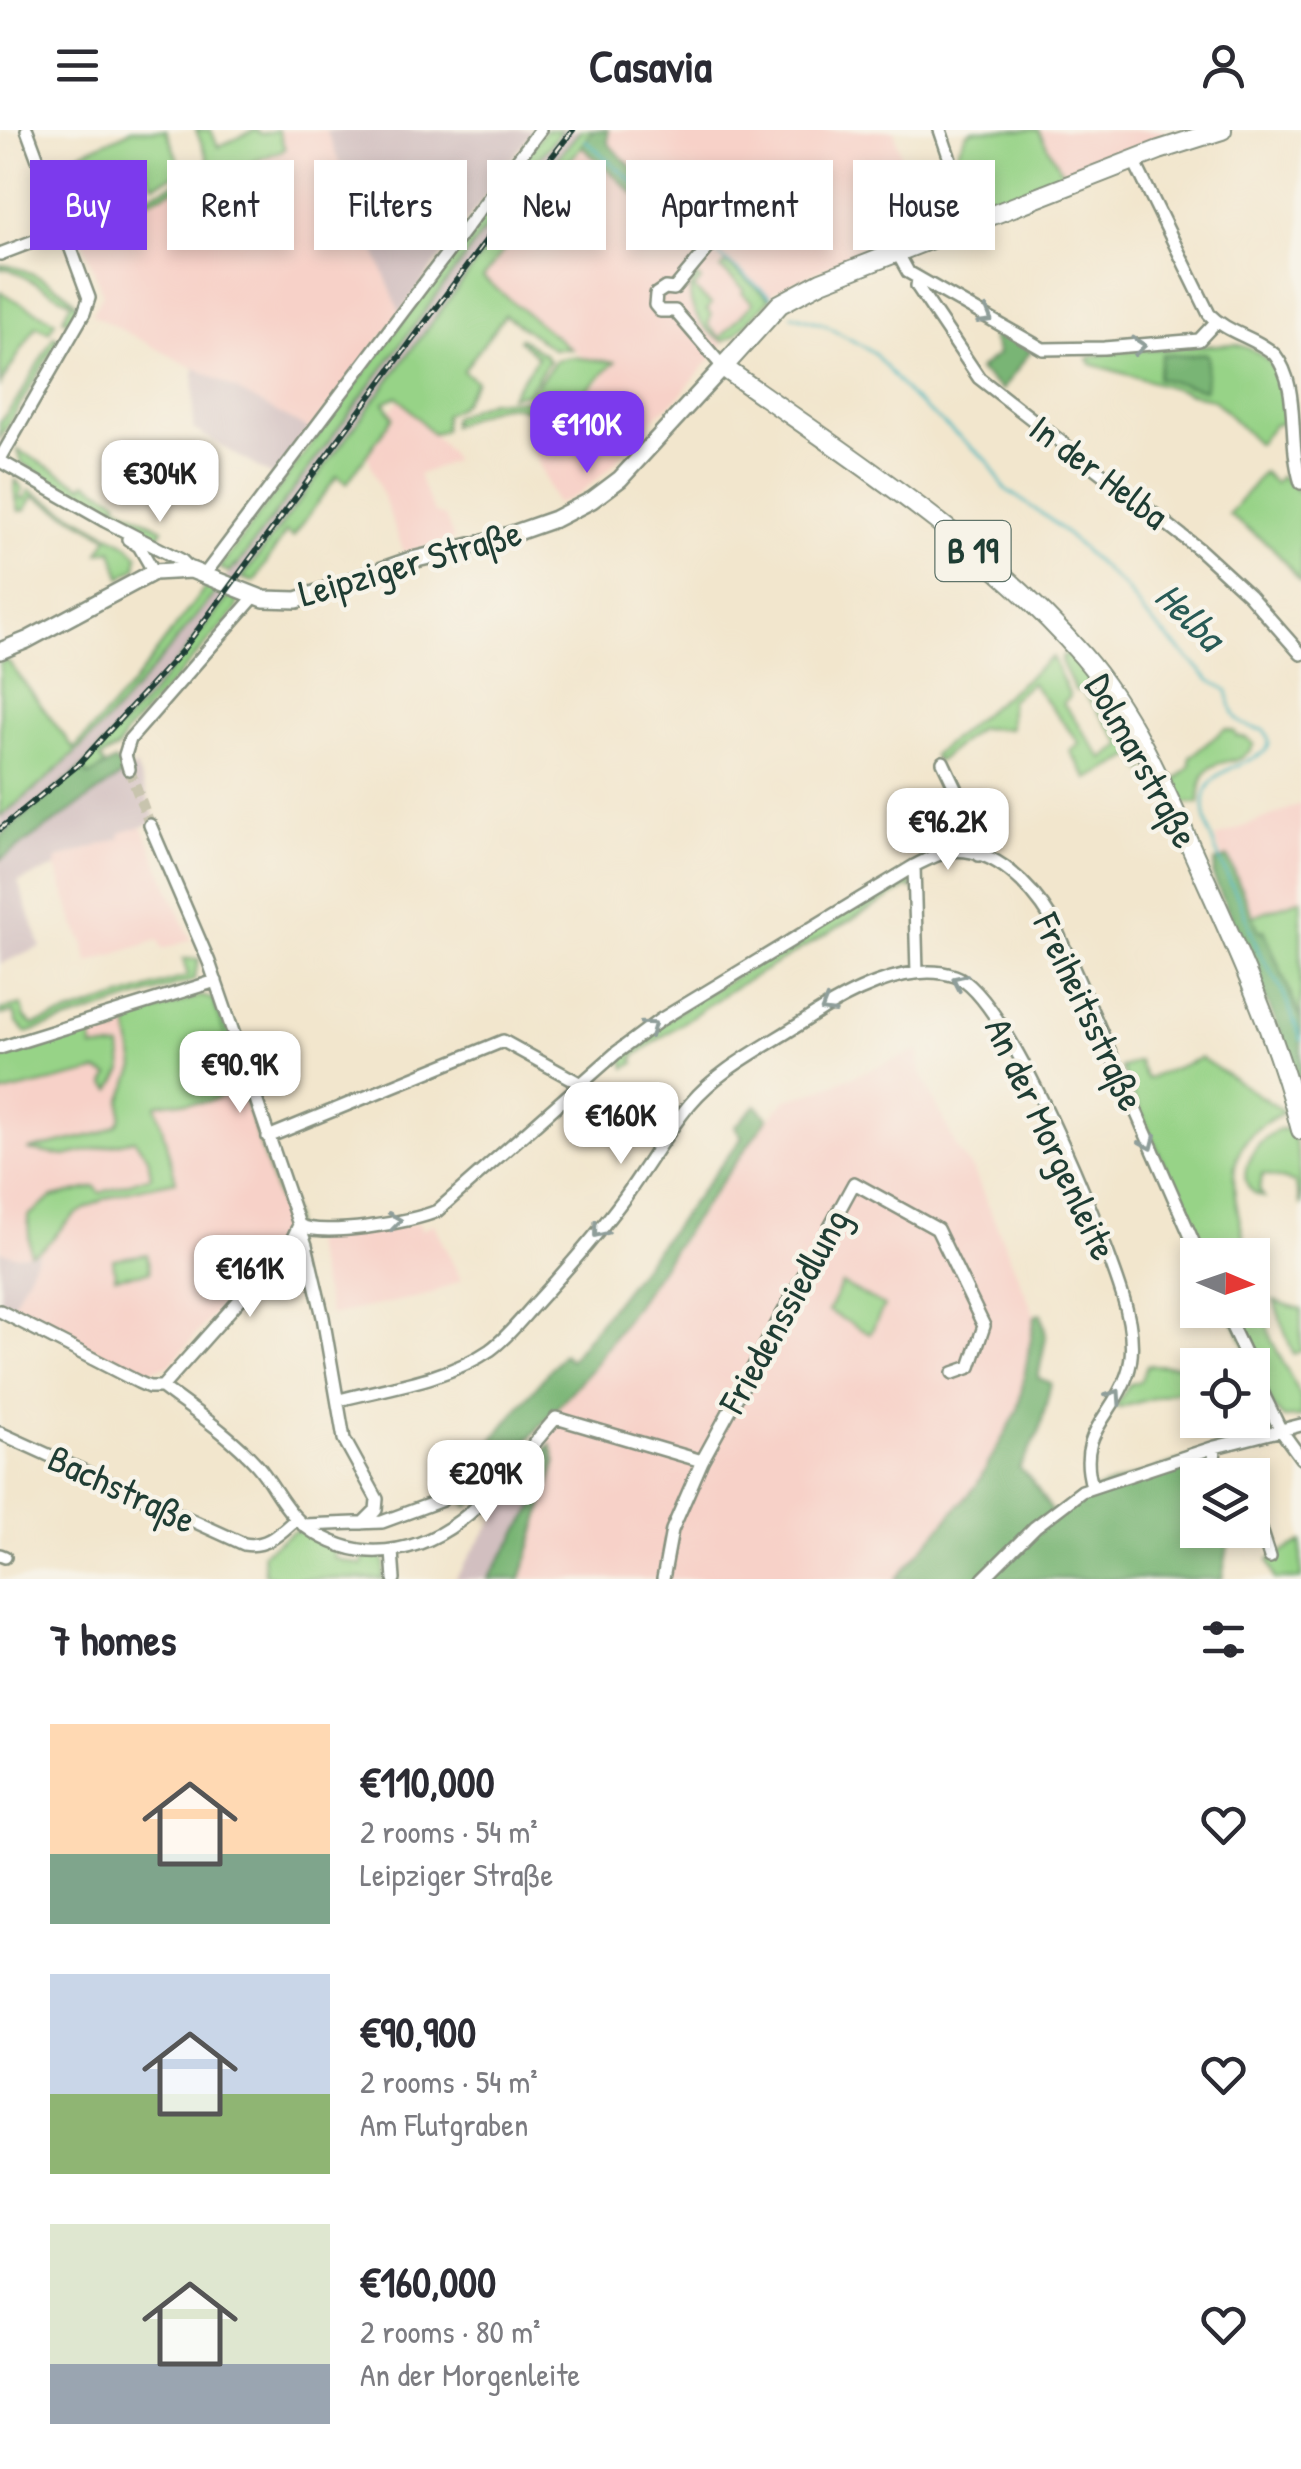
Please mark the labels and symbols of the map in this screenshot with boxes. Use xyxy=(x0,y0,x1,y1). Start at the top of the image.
one-way arrow xyxy=(975,305,993,324)
one-way arrow xyxy=(1132,335,1148,357)
pin: €110K xyxy=(517,391,657,476)
street label: In der Helba xyxy=(1019,402,1180,541)
pin: €304K xyxy=(90,440,230,525)
street label: Leipziger Straße xyxy=(292,505,527,619)
road number: B 19 xyxy=(936,521,1010,581)
water label: Helba xyxy=(1144,569,1240,665)
street label: Dolmarstraße xyxy=(1074,664,1212,857)
pin: €96.2K xyxy=(867,788,1029,873)
street label: Freiheitsstraße xyxy=(1021,903,1158,1119)
one-way arrow xyxy=(951,973,969,993)
one-way arrow xyxy=(820,995,838,1014)
street label: An der Morgenleite xyxy=(973,1009,1131,1268)
one-way arrow xyxy=(638,1021,657,1039)
pin: €90.9K xyxy=(159,1031,321,1116)
pin: €160K xyxy=(551,1082,691,1167)
one-way arrow xyxy=(1137,1133,1157,1151)
street label: Friedenssiedlung xyxy=(705,1199,861,1423)
one-way arrow xyxy=(386,1212,403,1233)
one-way arrow xyxy=(593,1219,611,1237)
pin: €161K xyxy=(180,1235,320,1320)
north arrow xyxy=(1180,1238,1270,1328)
one-way arrow xyxy=(1103,1388,1121,1407)
street label: Bachstraße xyxy=(40,1431,205,1545)
pin: €209K xyxy=(416,1440,556,1525)

